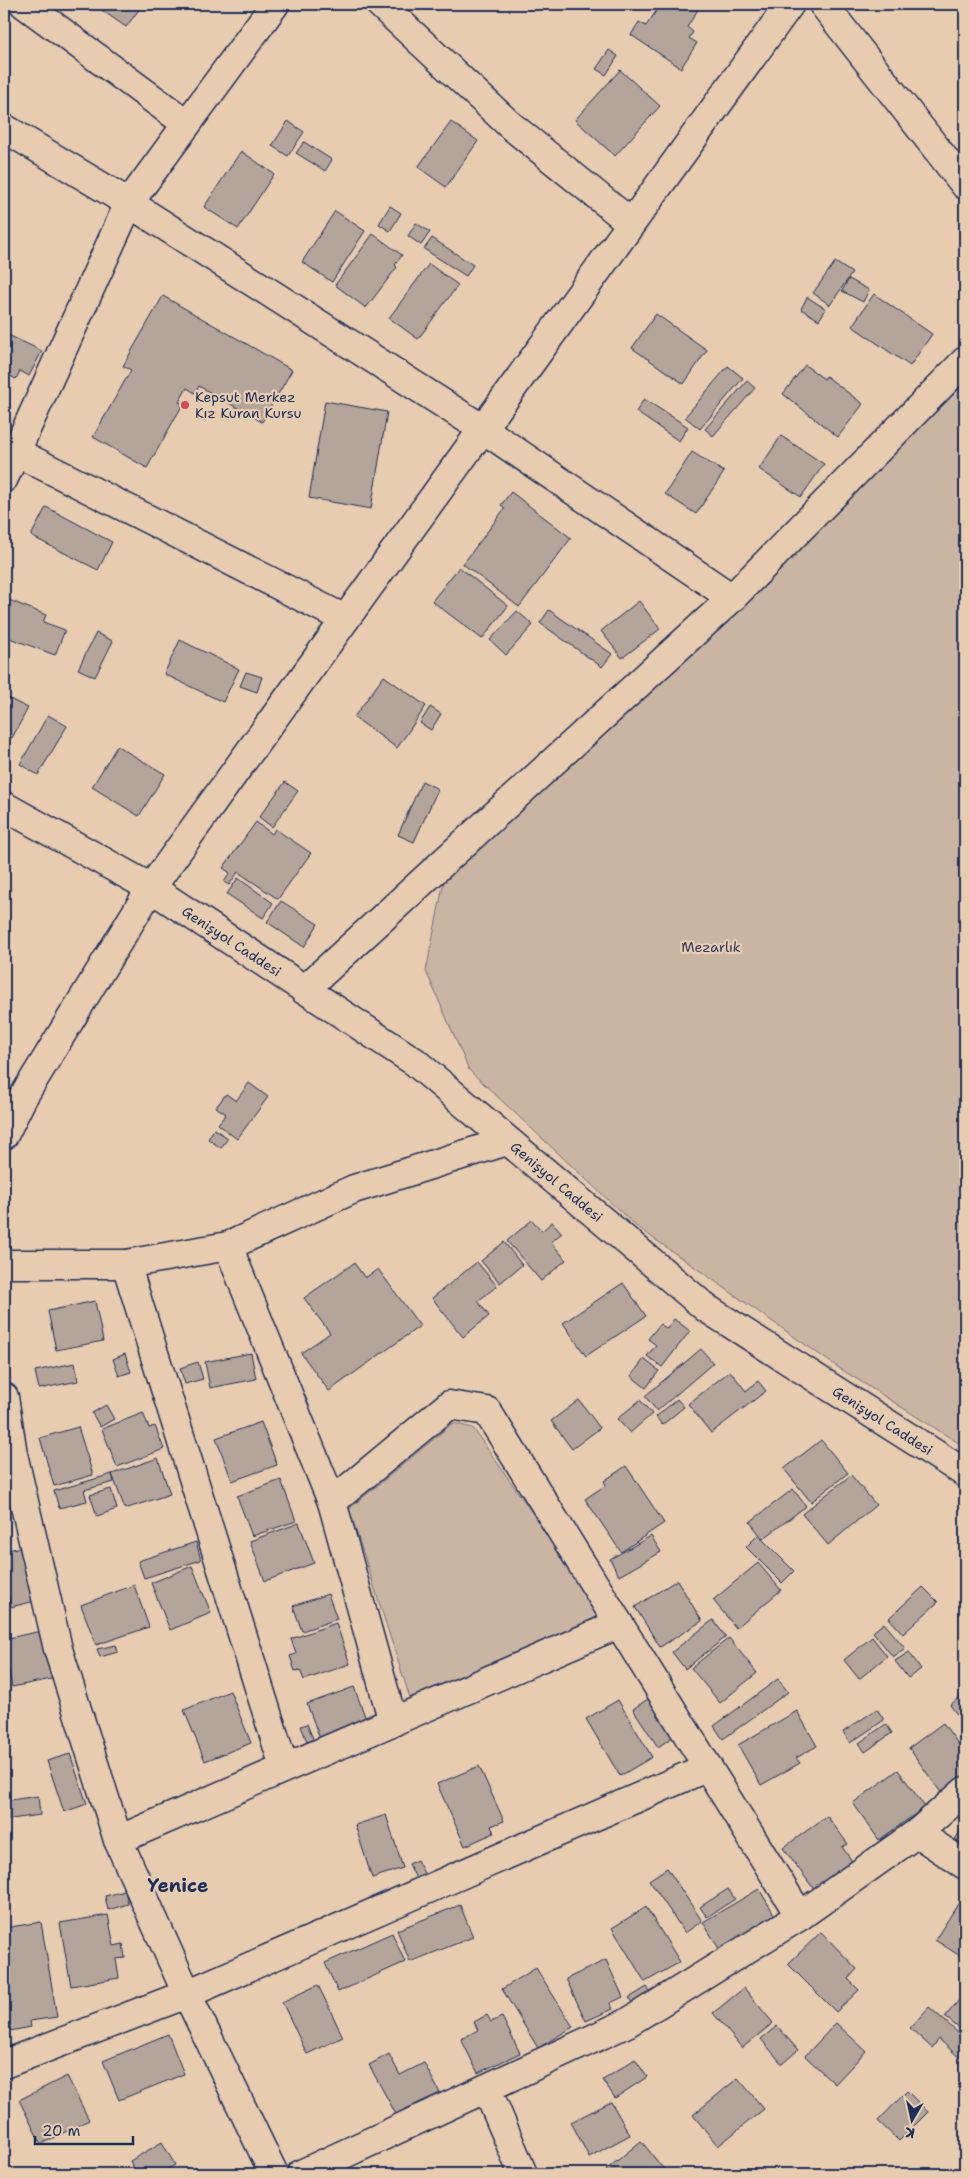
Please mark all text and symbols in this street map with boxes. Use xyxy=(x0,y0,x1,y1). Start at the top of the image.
place label: Kepsut Merkez Kız Kuran Kursu xyxy=(195,388,302,422)
marker: Kepsut Merkez Kız Kuran Kursu xyxy=(179,399,191,411)
street label: Genişyol Caddesi xyxy=(179,902,285,980)
park label: Mezarlık xyxy=(681,938,741,956)
street label: Genişyol Caddesi xyxy=(507,1138,607,1226)
street label: Genişyol Caddesi xyxy=(829,1382,936,1459)
district label: Yenice xyxy=(148,1873,209,1898)
north arrow xyxy=(886,2096,936,2146)
scale bar xyxy=(35,2113,132,2145)
text: 20 m xyxy=(42,2121,81,2141)
text: K xyxy=(903,2123,916,2142)

